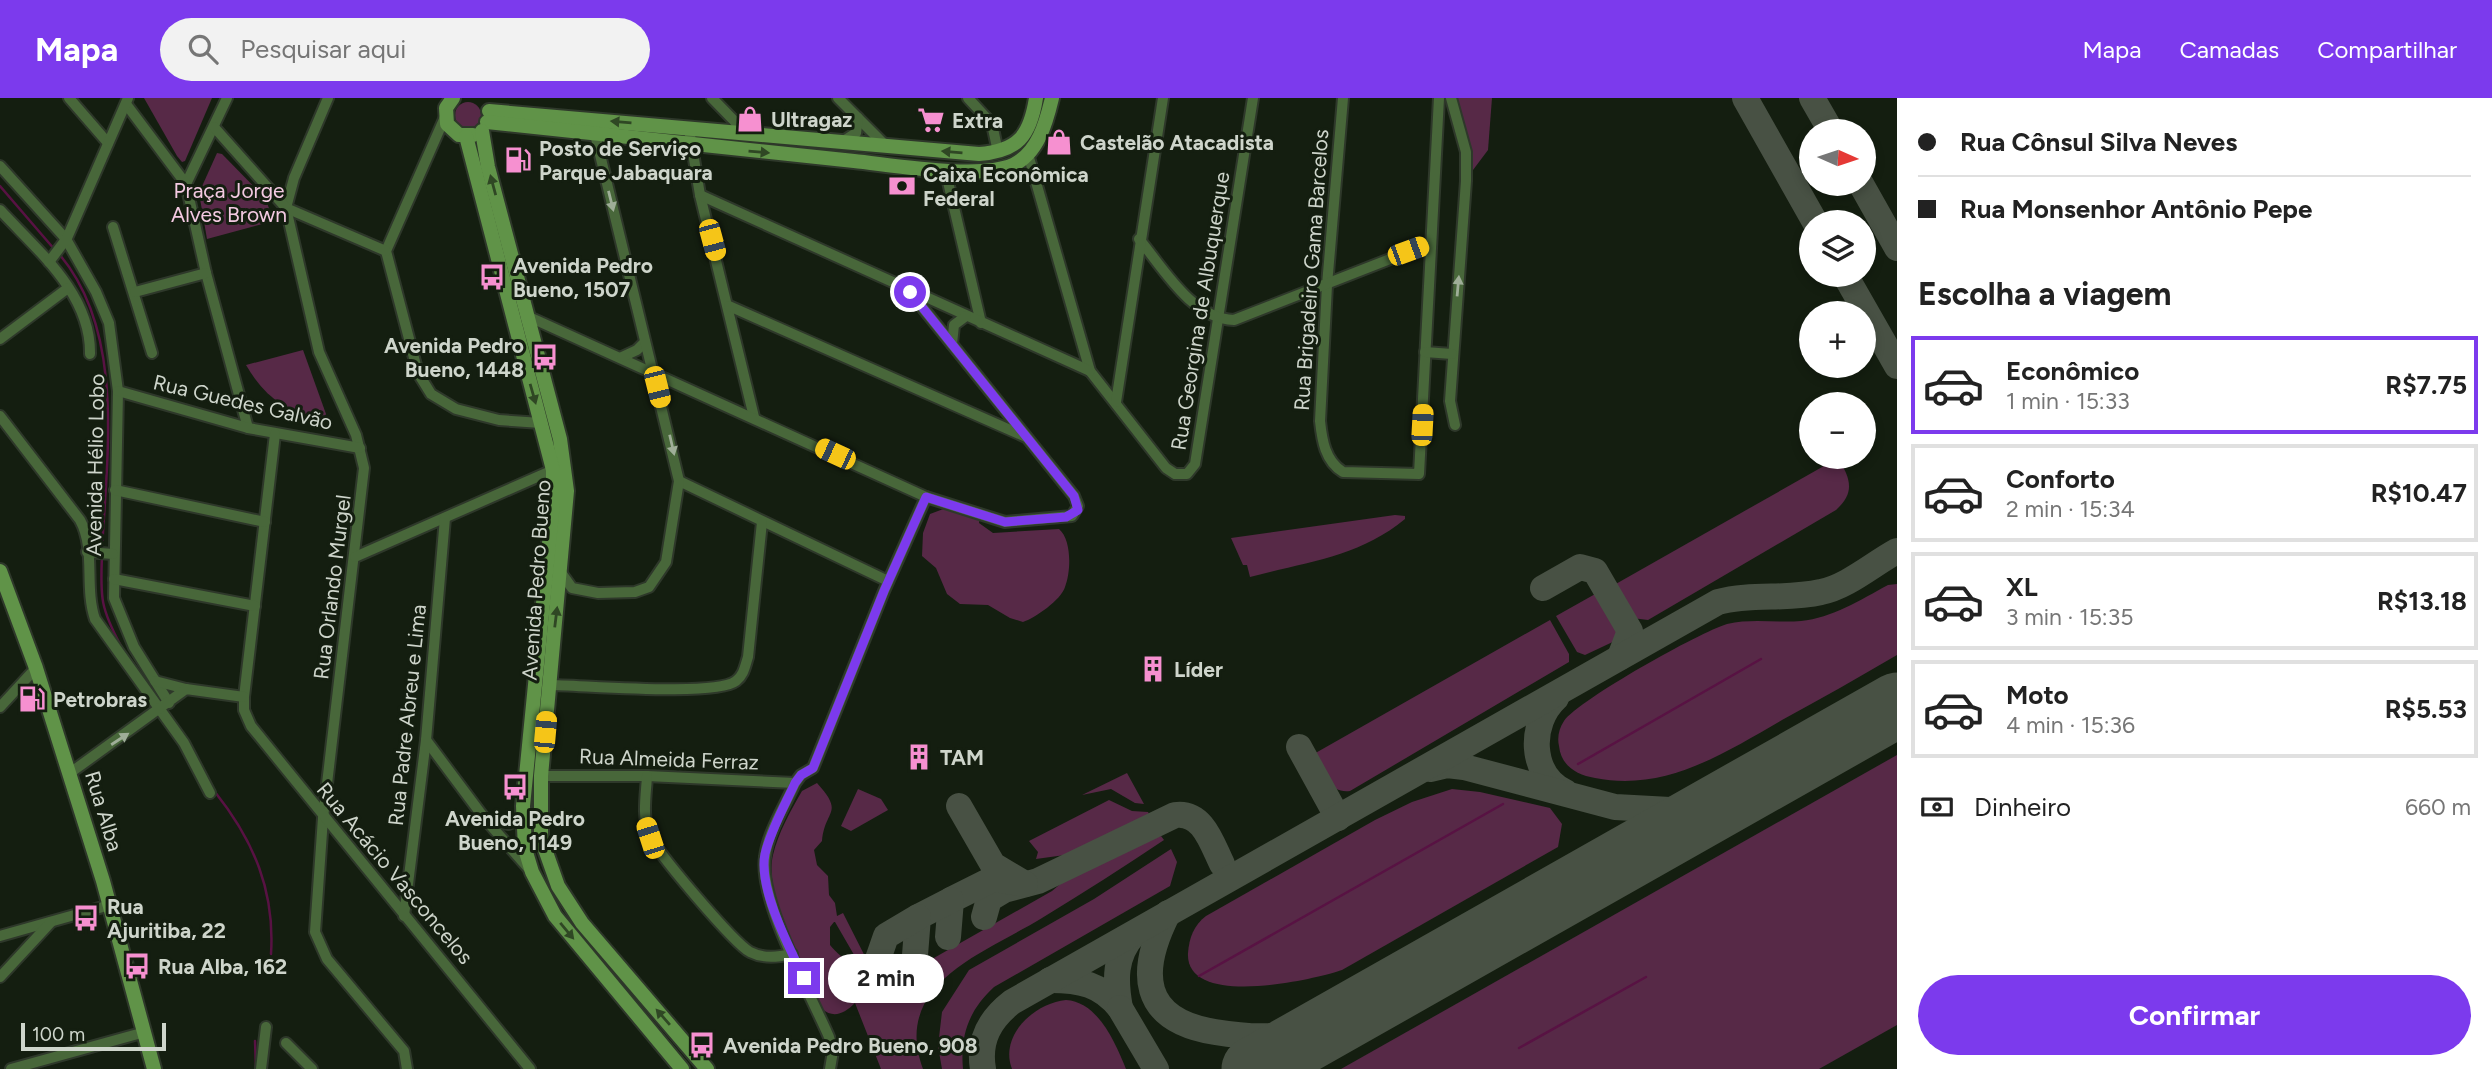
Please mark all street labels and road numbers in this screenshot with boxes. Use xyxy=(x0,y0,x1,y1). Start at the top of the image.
street label: Rua Brigadeiro Gama Barcelos xyxy=(1289,128,1333,412)
street label: Rua Georgina de Albuquerque xyxy=(1166,170,1234,452)
street label: Rua Guedes Galvão xyxy=(151,369,335,435)
street label: Avenida Hélio Lobo xyxy=(81,373,109,557)
street label: Avenida Pedro Bueno xyxy=(517,479,555,681)
street label: Rua Orlando Murgel xyxy=(308,493,356,681)
street label: Rua Padre Abreu e Lima xyxy=(383,603,431,827)
street label: Rua Almeida Ferraz xyxy=(579,743,759,775)
street label: Rua Alba xyxy=(80,768,128,854)
street label: Rua Acácio Vasconcelos xyxy=(312,777,478,969)

